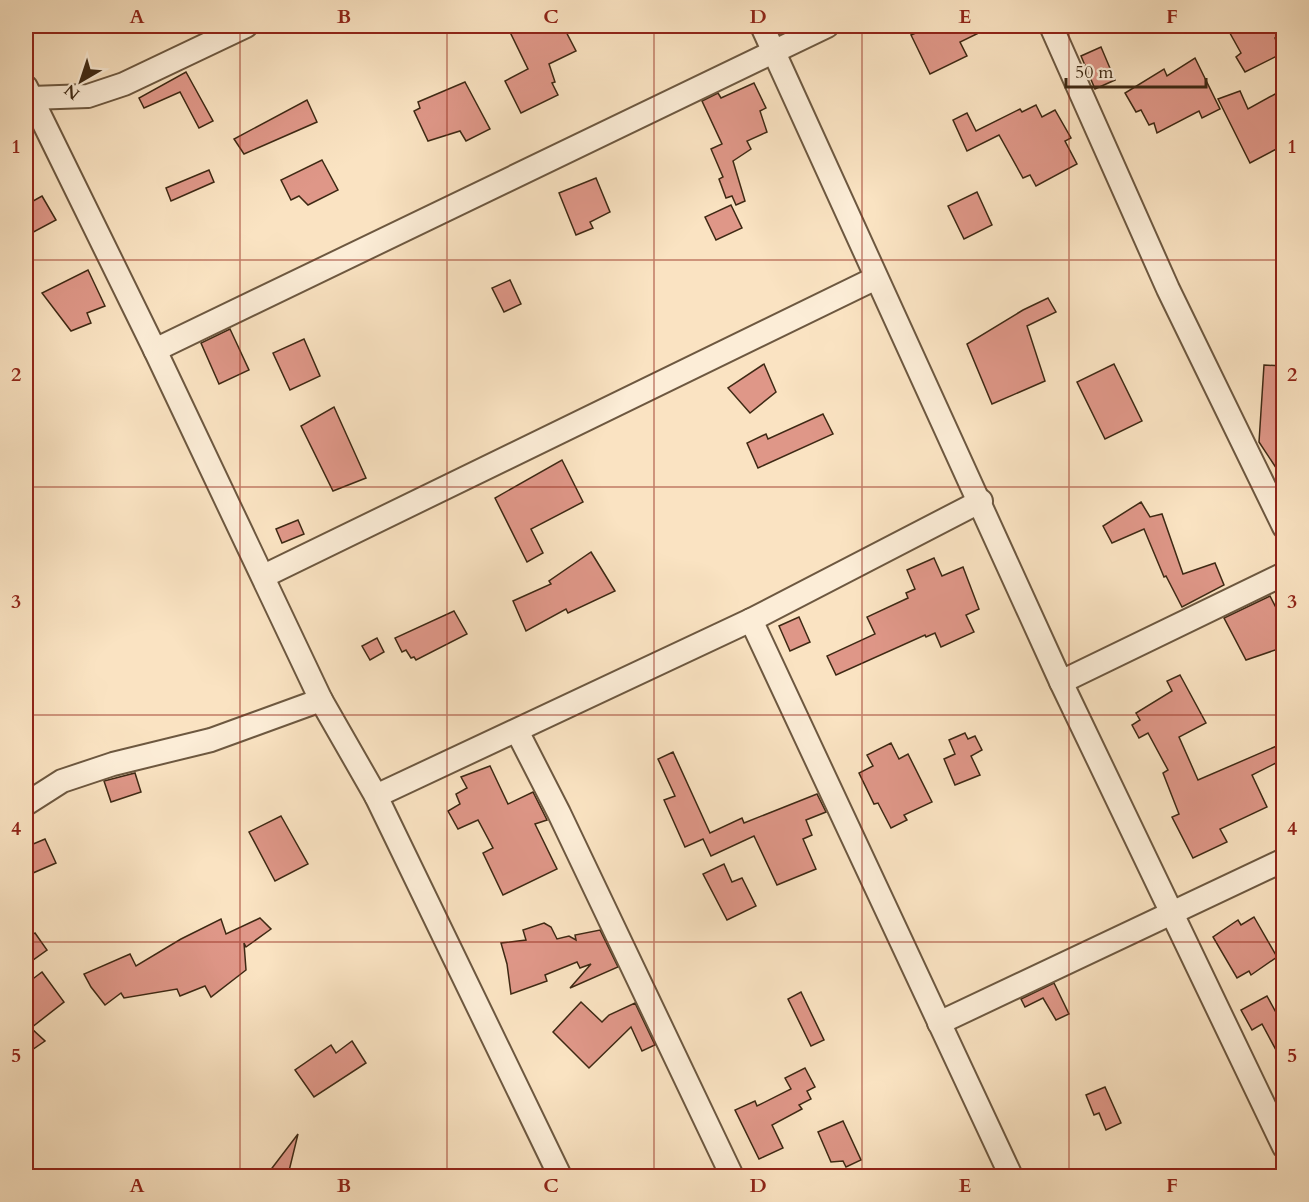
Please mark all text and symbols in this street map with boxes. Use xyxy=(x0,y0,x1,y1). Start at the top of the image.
text: A xyxy=(129,3,145,30)
text: B xyxy=(337,3,351,30)
text: C xyxy=(543,3,559,30)
text: D xyxy=(749,3,767,30)
text: E xyxy=(959,3,971,30)
text: F xyxy=(1166,3,1178,30)
north arrow xyxy=(51,51,111,111)
scale bar xyxy=(1066,51,1206,89)
text: 50 m xyxy=(1075,60,1114,85)
text: N xyxy=(60,79,85,105)
text: 1 xyxy=(11,133,21,160)
text: 1 xyxy=(1287,133,1297,160)
text: 2 xyxy=(11,361,21,388)
text: 2 xyxy=(1287,361,1297,388)
text: 3 xyxy=(11,588,21,615)
text: 3 xyxy=(1287,588,1297,615)
text: 4 xyxy=(11,815,21,842)
text: 4 xyxy=(1287,815,1297,842)
text: 5 xyxy=(11,1042,21,1069)
text: 5 xyxy=(1287,1042,1297,1069)
text: A xyxy=(129,1172,145,1199)
text: B xyxy=(337,1172,351,1199)
text: C xyxy=(543,1172,559,1199)
text: D xyxy=(749,1172,767,1199)
text: E xyxy=(959,1172,971,1199)
text: F xyxy=(1166,1172,1178,1199)

